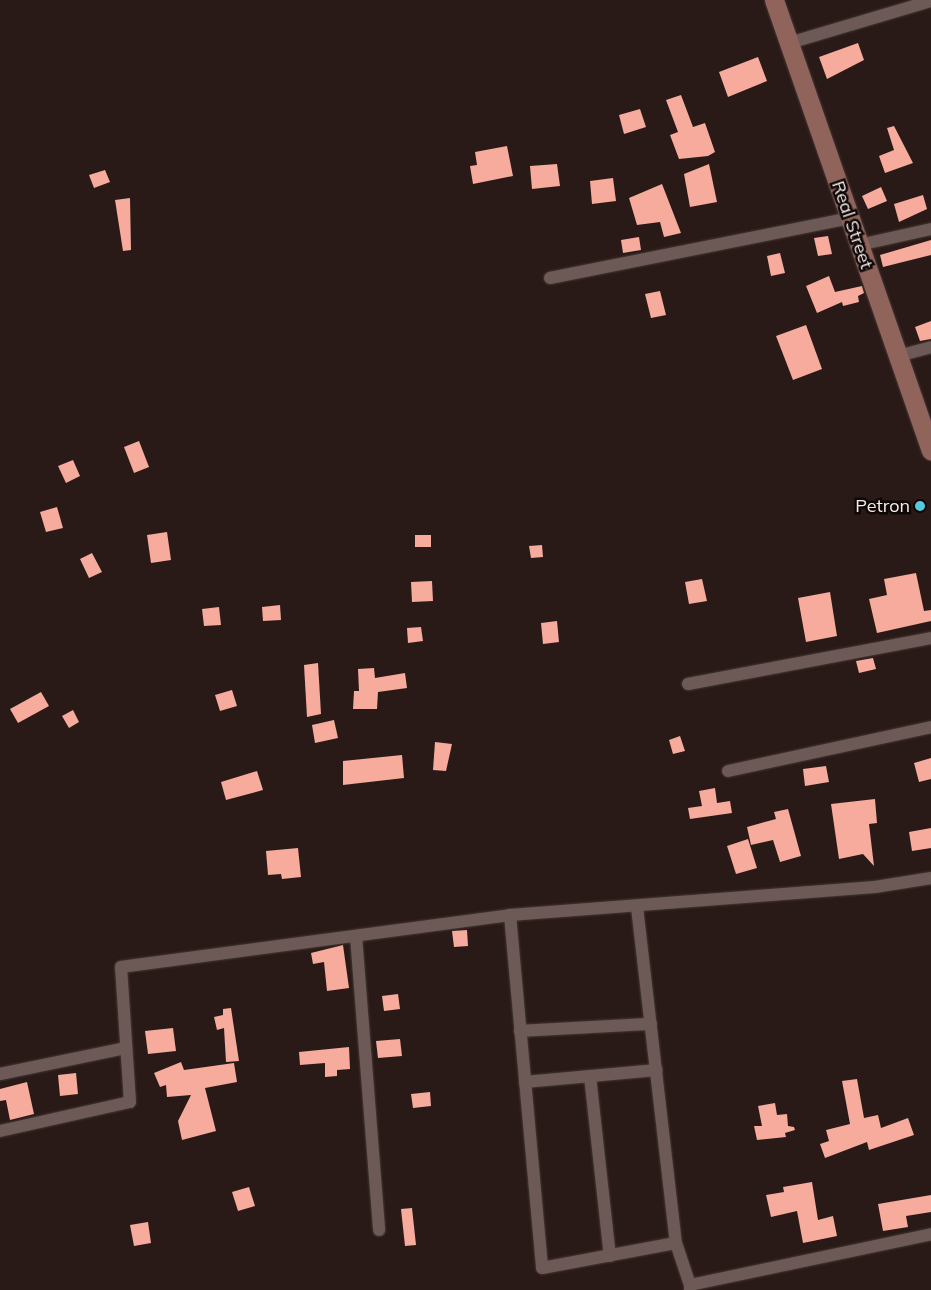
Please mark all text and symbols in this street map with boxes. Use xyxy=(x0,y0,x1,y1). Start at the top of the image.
street label: Real Street xyxy=(827,178,877,272)
place label: Petron xyxy=(855,495,910,517)
marker: Petron xyxy=(914,500,926,512)

